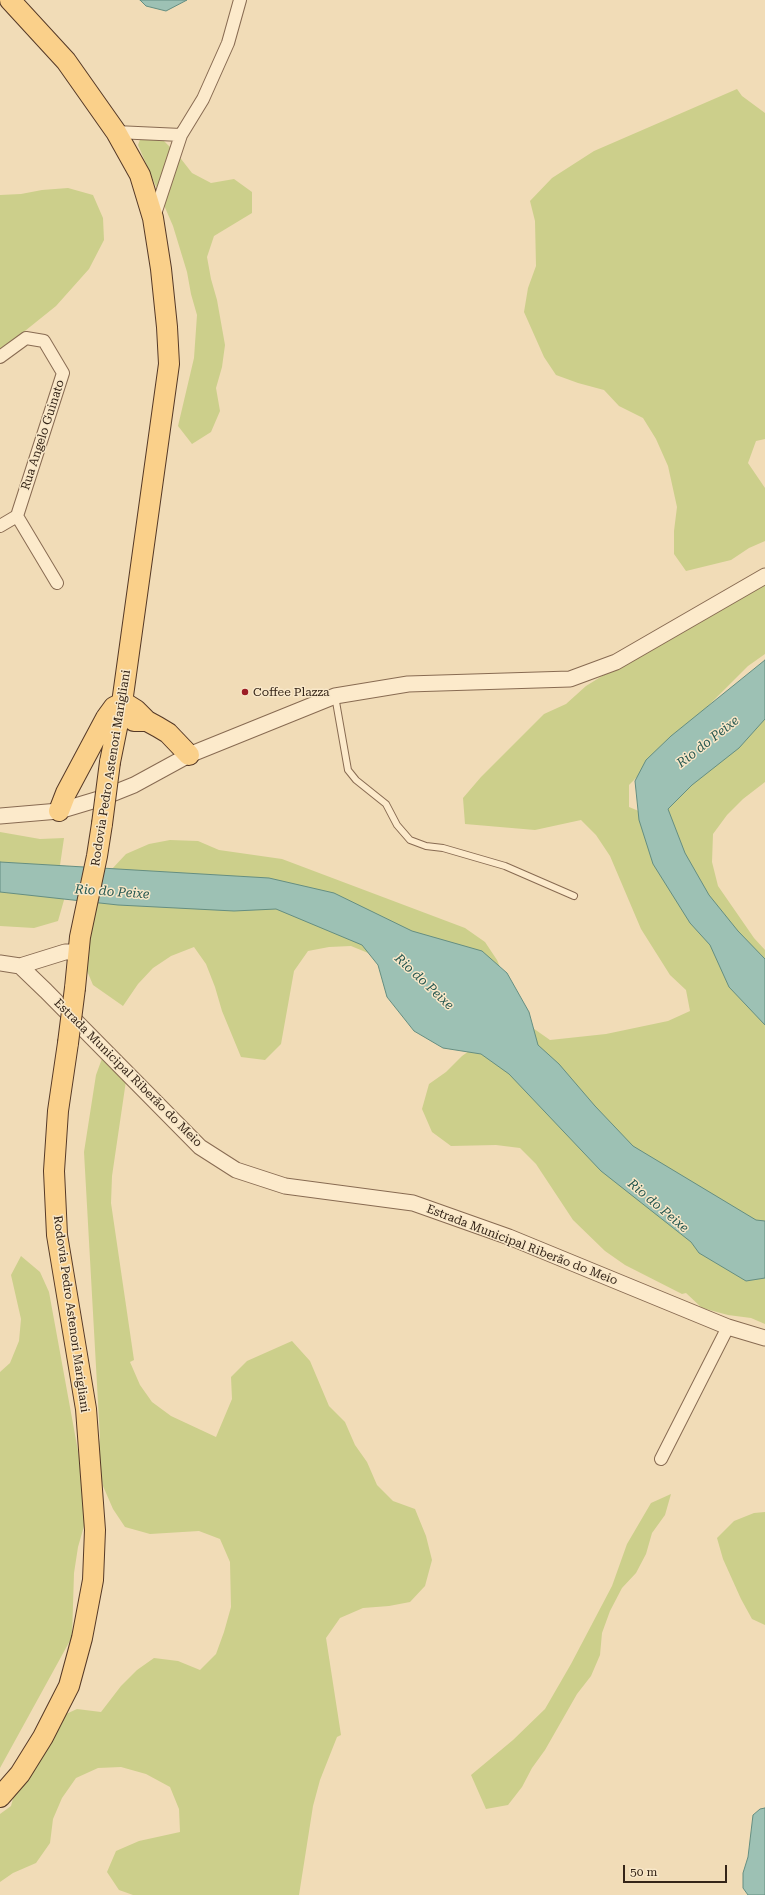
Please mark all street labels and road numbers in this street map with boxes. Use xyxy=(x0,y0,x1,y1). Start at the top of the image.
street label: Rua Angelo Guinato xyxy=(18,378,68,492)
street label: Rodovia Pedro Astenori Marigliani xyxy=(88,669,134,867)
street label: Estrada Municipal Riberão do Meio xyxy=(51,996,205,1150)
street label: Estrada Municipal Riberão do Meio xyxy=(424,1202,620,1288)
street label: Rodovia Pedro Astenori Marigliani xyxy=(50,1215,92,1413)

